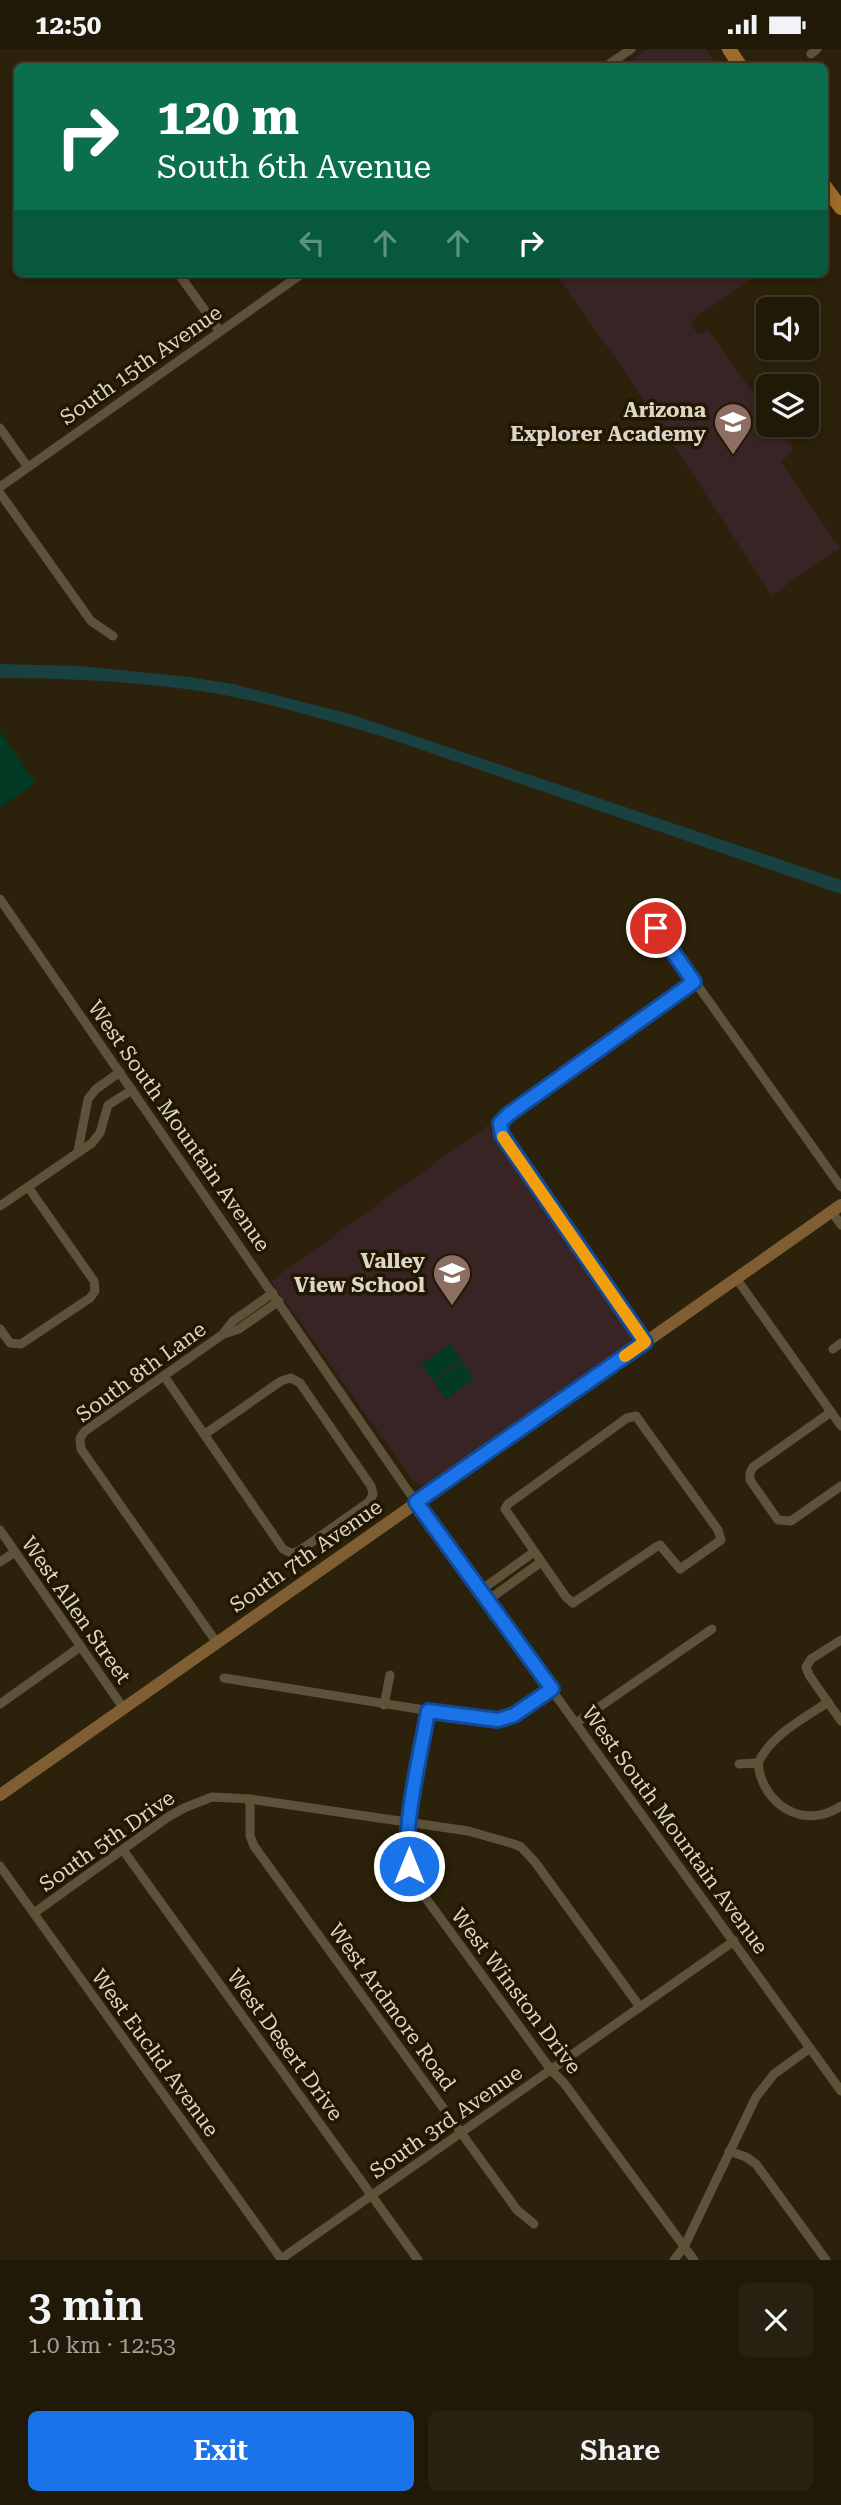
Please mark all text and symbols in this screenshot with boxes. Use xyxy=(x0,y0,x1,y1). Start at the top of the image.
text: 12:50 xyxy=(35,10,101,40)
text: 120 m xyxy=(157,89,299,146)
icon: right xyxy=(42,91,133,182)
text: South 6th Avenue xyxy=(157,148,431,186)
icon: left xyxy=(293,224,331,262)
icon: ahead xyxy=(366,224,404,262)
icon: ahead xyxy=(439,224,477,262)
icon: right xyxy=(512,224,550,262)
map controls xyxy=(756,297,819,437)
button: sound xyxy=(756,297,819,360)
street label: South 15th Avenue xyxy=(56,300,226,430)
button: layers xyxy=(756,374,819,437)
place label: Arizona Explorer Academy xyxy=(510,398,707,446)
school or university icon: Arizona Explorer Academy xyxy=(712,401,754,456)
pin xyxy=(626,898,686,958)
icon: arrive xyxy=(637,909,675,947)
street label: West South Mountain Avenue xyxy=(83,996,275,1256)
place label: Valley View School xyxy=(294,1249,425,1297)
school or university icon: Valley View School xyxy=(431,1252,473,1307)
street label: South 8th Lane xyxy=(72,1317,210,1427)
street label: South 7th Avenue xyxy=(225,1495,387,1617)
street label: West Allen Street xyxy=(16,1532,136,1688)
street label: West South Mountain Avenue xyxy=(577,1701,773,1959)
street label: South 5th Drive xyxy=(35,1785,179,1897)
position arrow xyxy=(372,1829,446,1903)
street label: West Winston Drive xyxy=(446,1904,586,2078)
street label: West Ardmore Road xyxy=(323,1919,461,2096)
street label: West Euclid Avenue xyxy=(86,1965,224,2141)
street label: West Desert Drive xyxy=(222,1965,348,2125)
street label: South 3rd Avenue xyxy=(365,2060,527,2184)
text: 3 min xyxy=(28,2281,144,2330)
button: close xyxy=(739,2283,813,2357)
text: 1.0 km · 12:53 xyxy=(28,2332,176,2359)
button: Exit xyxy=(28,2411,414,2491)
button: Share xyxy=(428,2411,813,2491)

